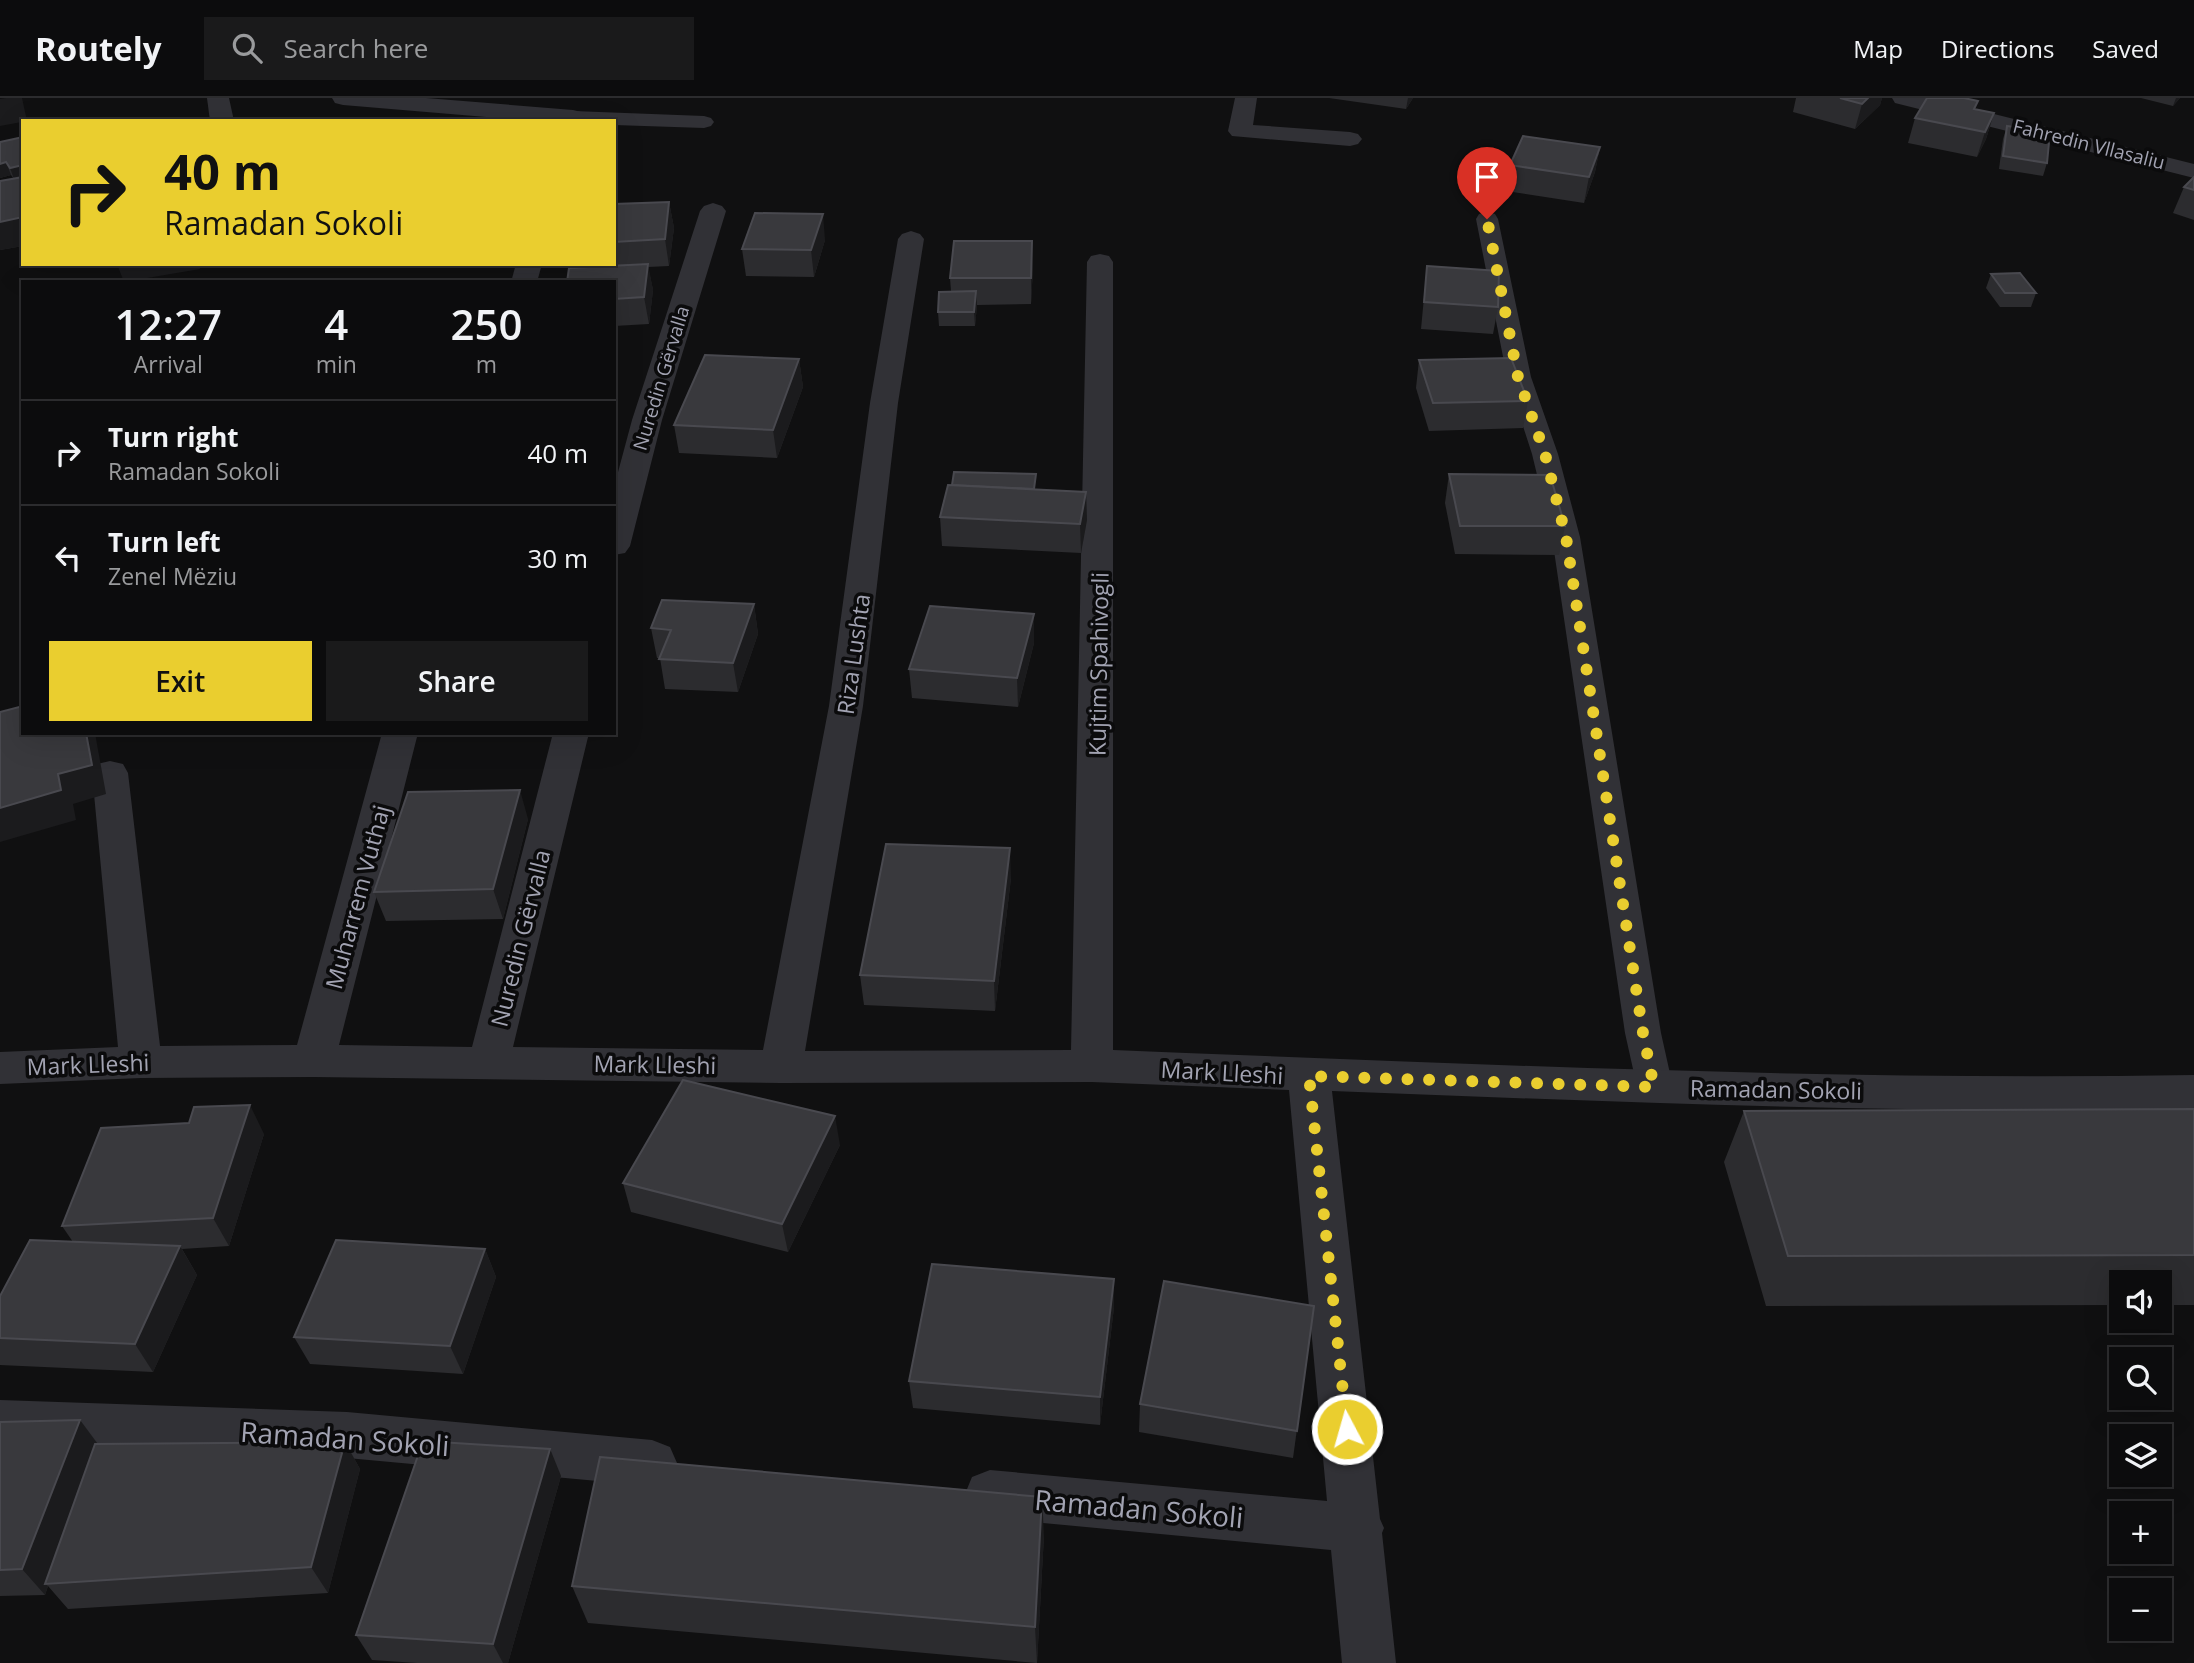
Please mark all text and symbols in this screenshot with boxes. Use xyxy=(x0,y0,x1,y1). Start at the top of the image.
search box xyxy=(204,17,694,80)
text: Routely xyxy=(35,26,162,71)
icon: search xyxy=(228,29,266,67)
text: Search here xyxy=(284,30,428,66)
text: Map xyxy=(1853,32,1903,65)
text: Directions xyxy=(1941,32,2054,65)
text: Saved xyxy=(2092,32,2159,65)
street label: Fahredin Vllasaliu xyxy=(2010,113,2168,175)
text: 40 m xyxy=(164,138,281,204)
icon: right xyxy=(49,147,140,238)
pin xyxy=(1457,147,1517,219)
icon: arrive xyxy=(1468,158,1506,196)
text: Ramadan Sokoli xyxy=(164,201,403,244)
text: 12:27 xyxy=(115,295,222,352)
text: 4 xyxy=(324,295,348,352)
text: 250 xyxy=(450,295,522,352)
street label: Nuredin Gërvalla xyxy=(627,303,695,453)
text: Arrival xyxy=(134,348,203,380)
text: min xyxy=(316,348,357,380)
text: m xyxy=(476,348,497,380)
text: Turn right xyxy=(108,419,239,455)
icon: right xyxy=(49,434,87,472)
text: 40 m xyxy=(527,435,588,471)
text: Ramadan Sokoli xyxy=(108,455,280,487)
text: Turn left xyxy=(108,524,220,560)
icon: left xyxy=(49,539,87,577)
text: 30 m xyxy=(527,540,588,576)
text: Zenel Mëziu xyxy=(108,560,237,592)
street label: Kujtim Spahivogli xyxy=(1080,572,1116,756)
street label: Riza Lushta xyxy=(829,592,877,716)
button: Exit xyxy=(49,641,312,721)
button: Share xyxy=(326,641,588,721)
street label: Muharrem Vuthaj xyxy=(317,801,397,993)
street label: Nuredin Gërvalla xyxy=(483,846,557,1030)
street label: Mark Lleshi xyxy=(26,1046,150,1082)
street label: Mark Lleshi xyxy=(593,1047,717,1081)
street label: Mark Lleshi xyxy=(1160,1053,1284,1091)
street label: Ramadan Sokoli xyxy=(1690,1072,1862,1106)
map controls xyxy=(2109,1270,2172,1641)
button: sound xyxy=(2109,1270,2172,1333)
button: search xyxy=(2109,1347,2172,1410)
position arrow xyxy=(1310,1392,1384,1466)
street label: Ramadan Sokoli xyxy=(239,1412,451,1464)
button: layers xyxy=(2109,1424,2172,1487)
street label: Ramadan Sokoli xyxy=(1033,1480,1245,1536)
button: + xyxy=(2109,1501,2172,1564)
button: − xyxy=(2109,1578,2172,1641)

